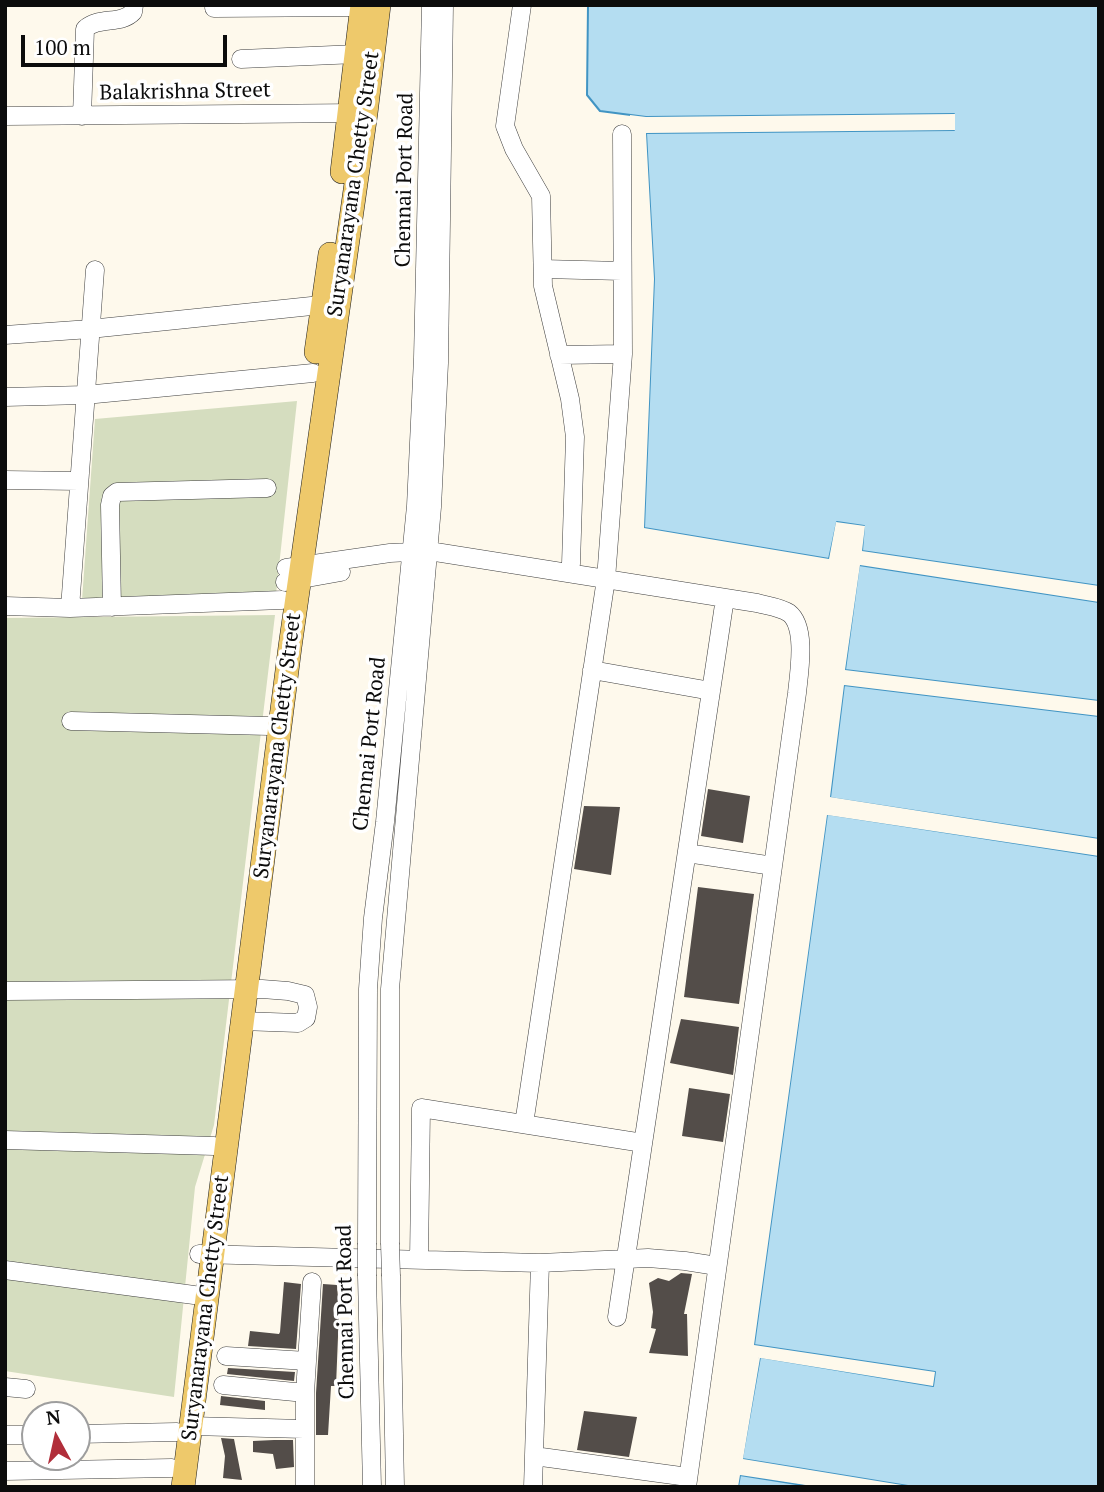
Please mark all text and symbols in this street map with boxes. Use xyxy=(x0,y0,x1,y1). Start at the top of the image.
scale bar xyxy=(24,21,231,65)
text: 100 m xyxy=(34,33,91,61)
street label: Suryanarayana Chetty Street xyxy=(323,50,385,318)
street label: Balakrishna Street xyxy=(99,78,271,106)
street label: Chennai Port Road xyxy=(391,92,419,268)
street label: Suryanarayana Chetty Street xyxy=(249,612,307,880)
street label: Chennai Port Road xyxy=(348,656,392,832)
street label: Suryanarayana Chetty Street xyxy=(177,1174,235,1442)
street label: Chennai Port Road xyxy=(332,1224,360,1400)
north arrow xyxy=(21,1401,91,1471)
text: N xyxy=(44,1403,62,1430)

